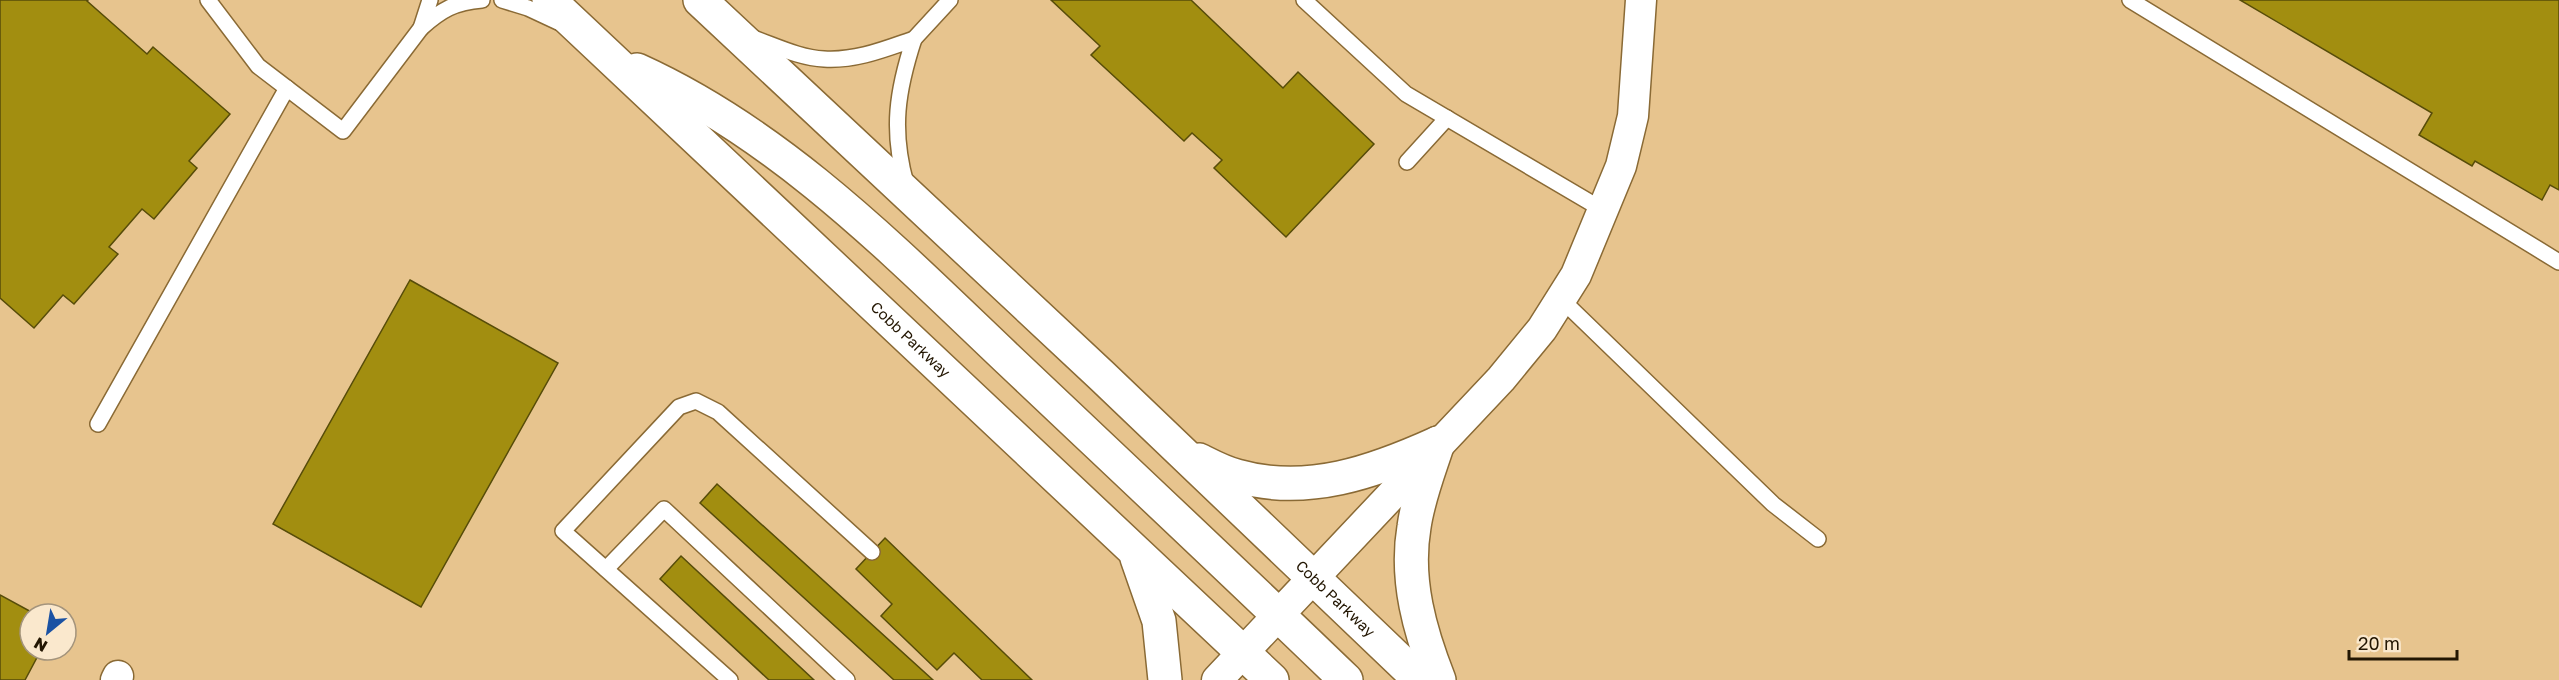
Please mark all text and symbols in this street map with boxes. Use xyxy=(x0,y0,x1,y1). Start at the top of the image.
street label: Cobb Parkway xyxy=(867,297,955,381)
street label: Cobb Parkway xyxy=(1293,556,1380,641)
north arrow xyxy=(18,602,78,662)
scale bar xyxy=(2349,623,2457,661)
text: 20 m xyxy=(2358,632,2400,654)
text: N xyxy=(30,633,51,657)

